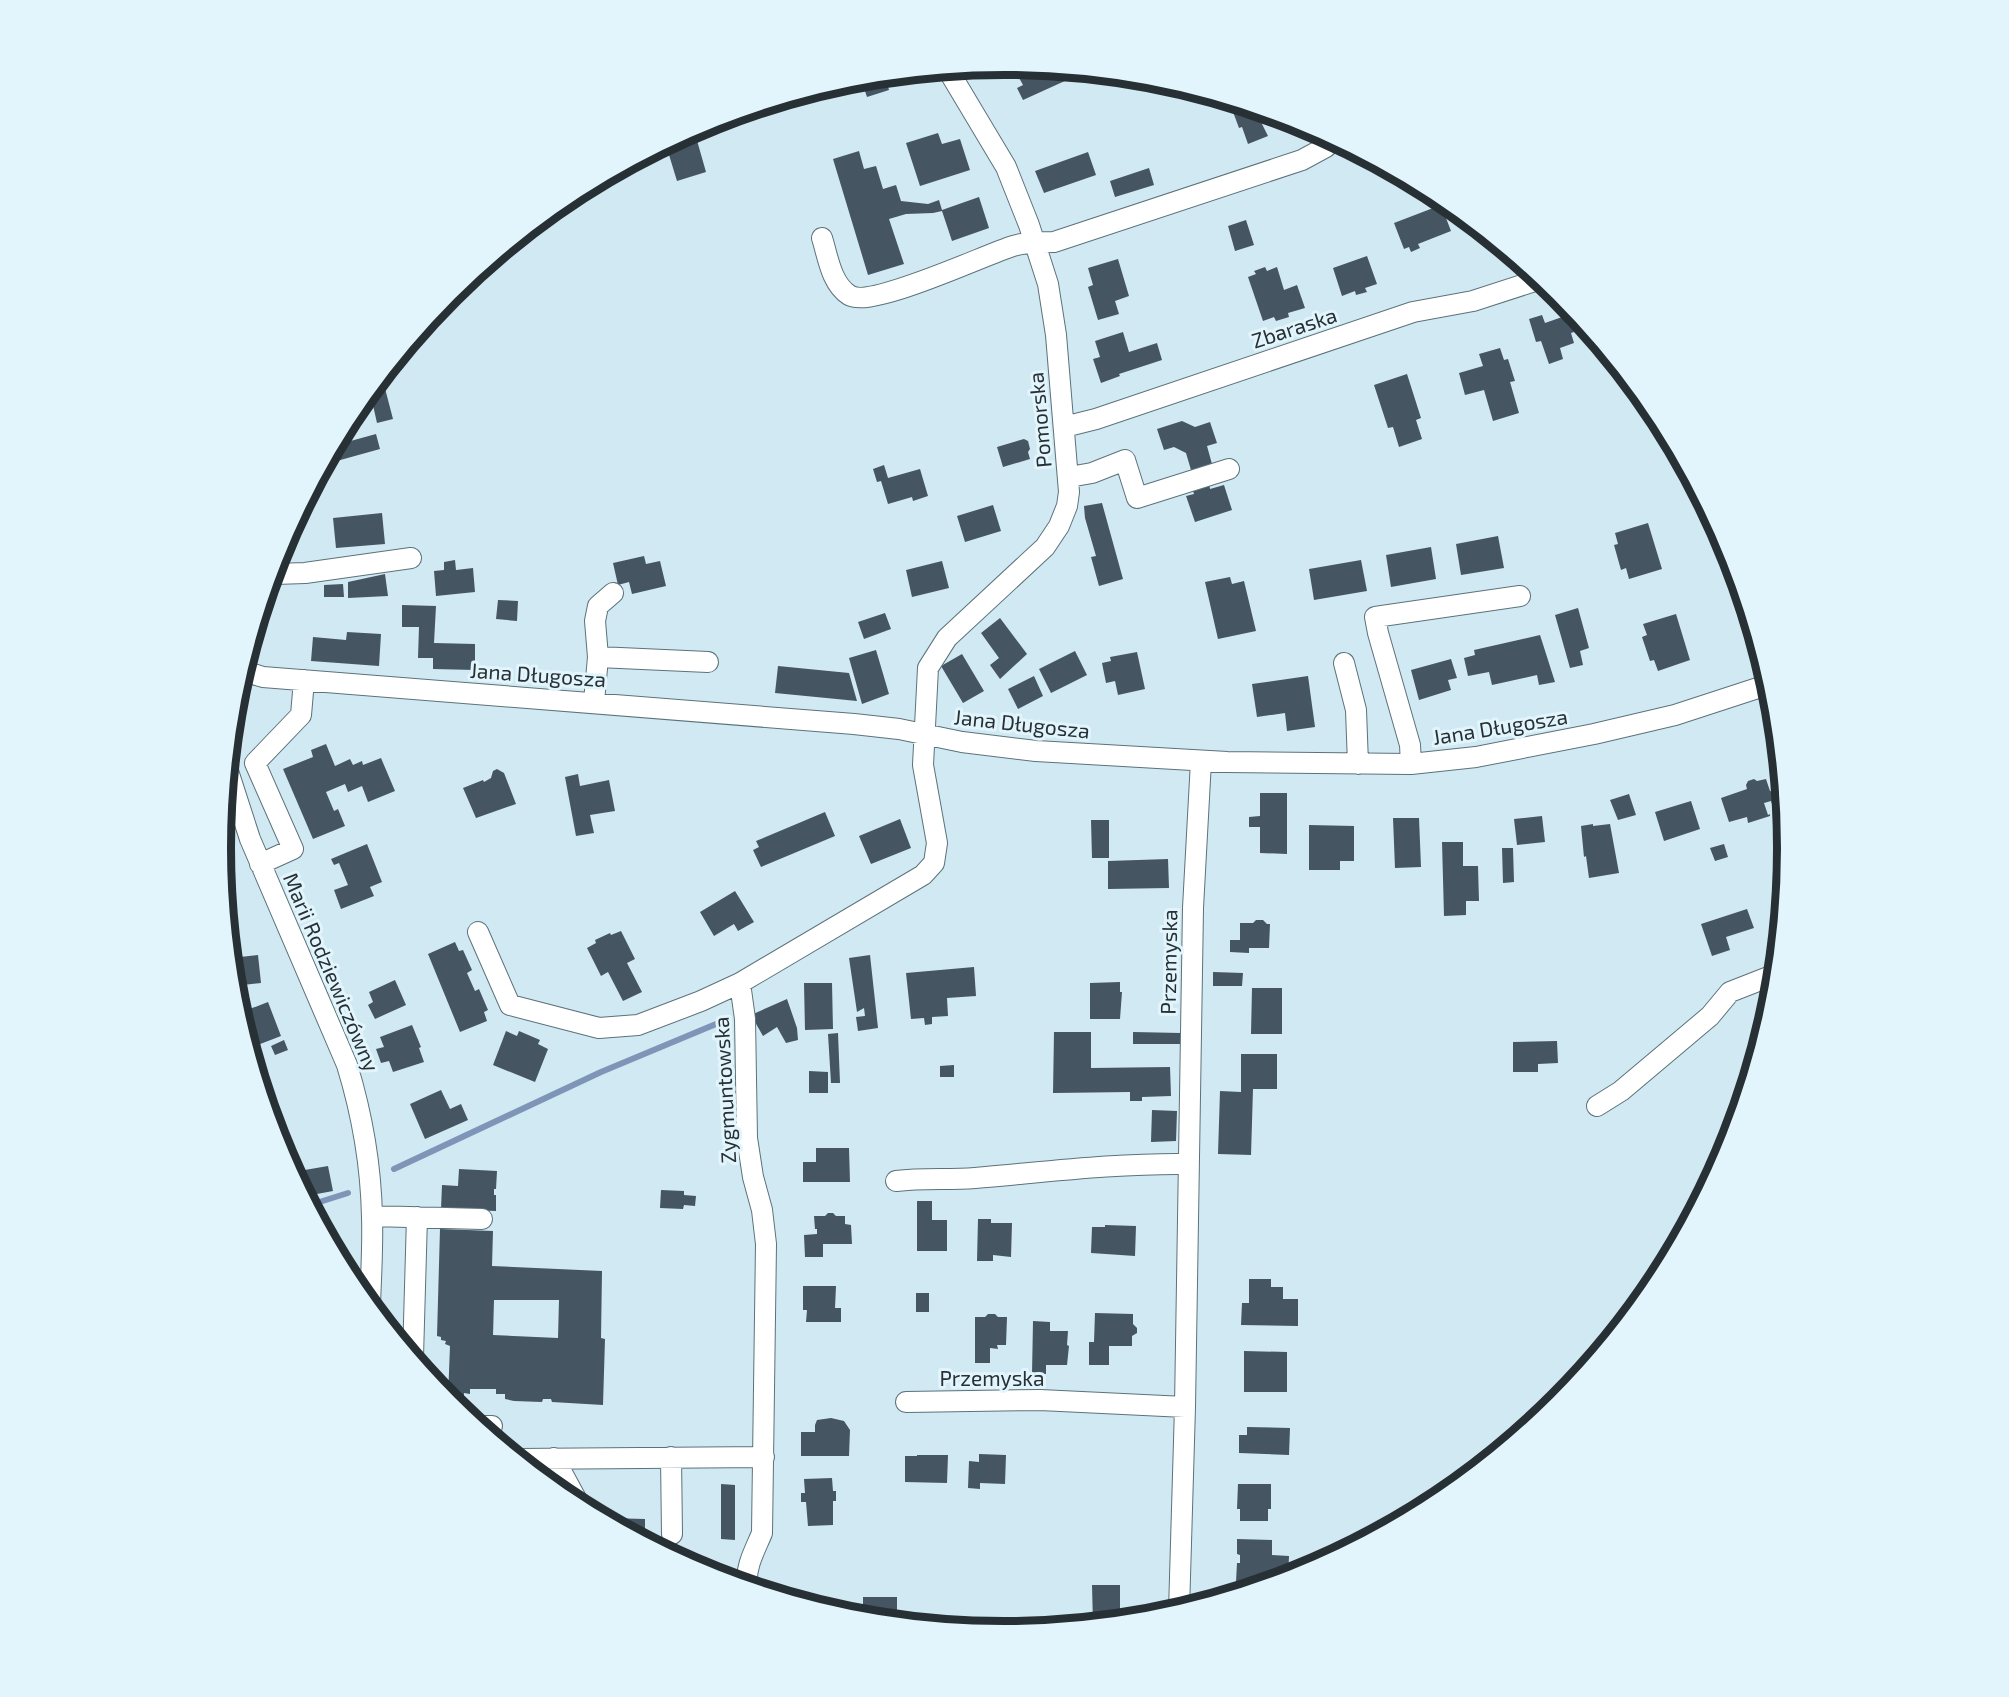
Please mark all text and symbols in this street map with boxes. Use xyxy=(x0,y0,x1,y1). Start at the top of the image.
street label: Zbaraska xyxy=(1248,301,1340,353)
street label: Pomorska xyxy=(1022,371,1056,469)
street label: Jana Długosza xyxy=(469,657,607,691)
street label: Jana Długosza xyxy=(953,703,1091,743)
street label: Jana Długosza xyxy=(1431,703,1569,749)
street label: Marii Rodziewiczówny xyxy=(279,869,385,1075)
street label: Przemyska xyxy=(1155,909,1181,1015)
street label: Zygmuntowska xyxy=(708,1016,740,1164)
street label: Przemyska xyxy=(939,1365,1045,1390)

